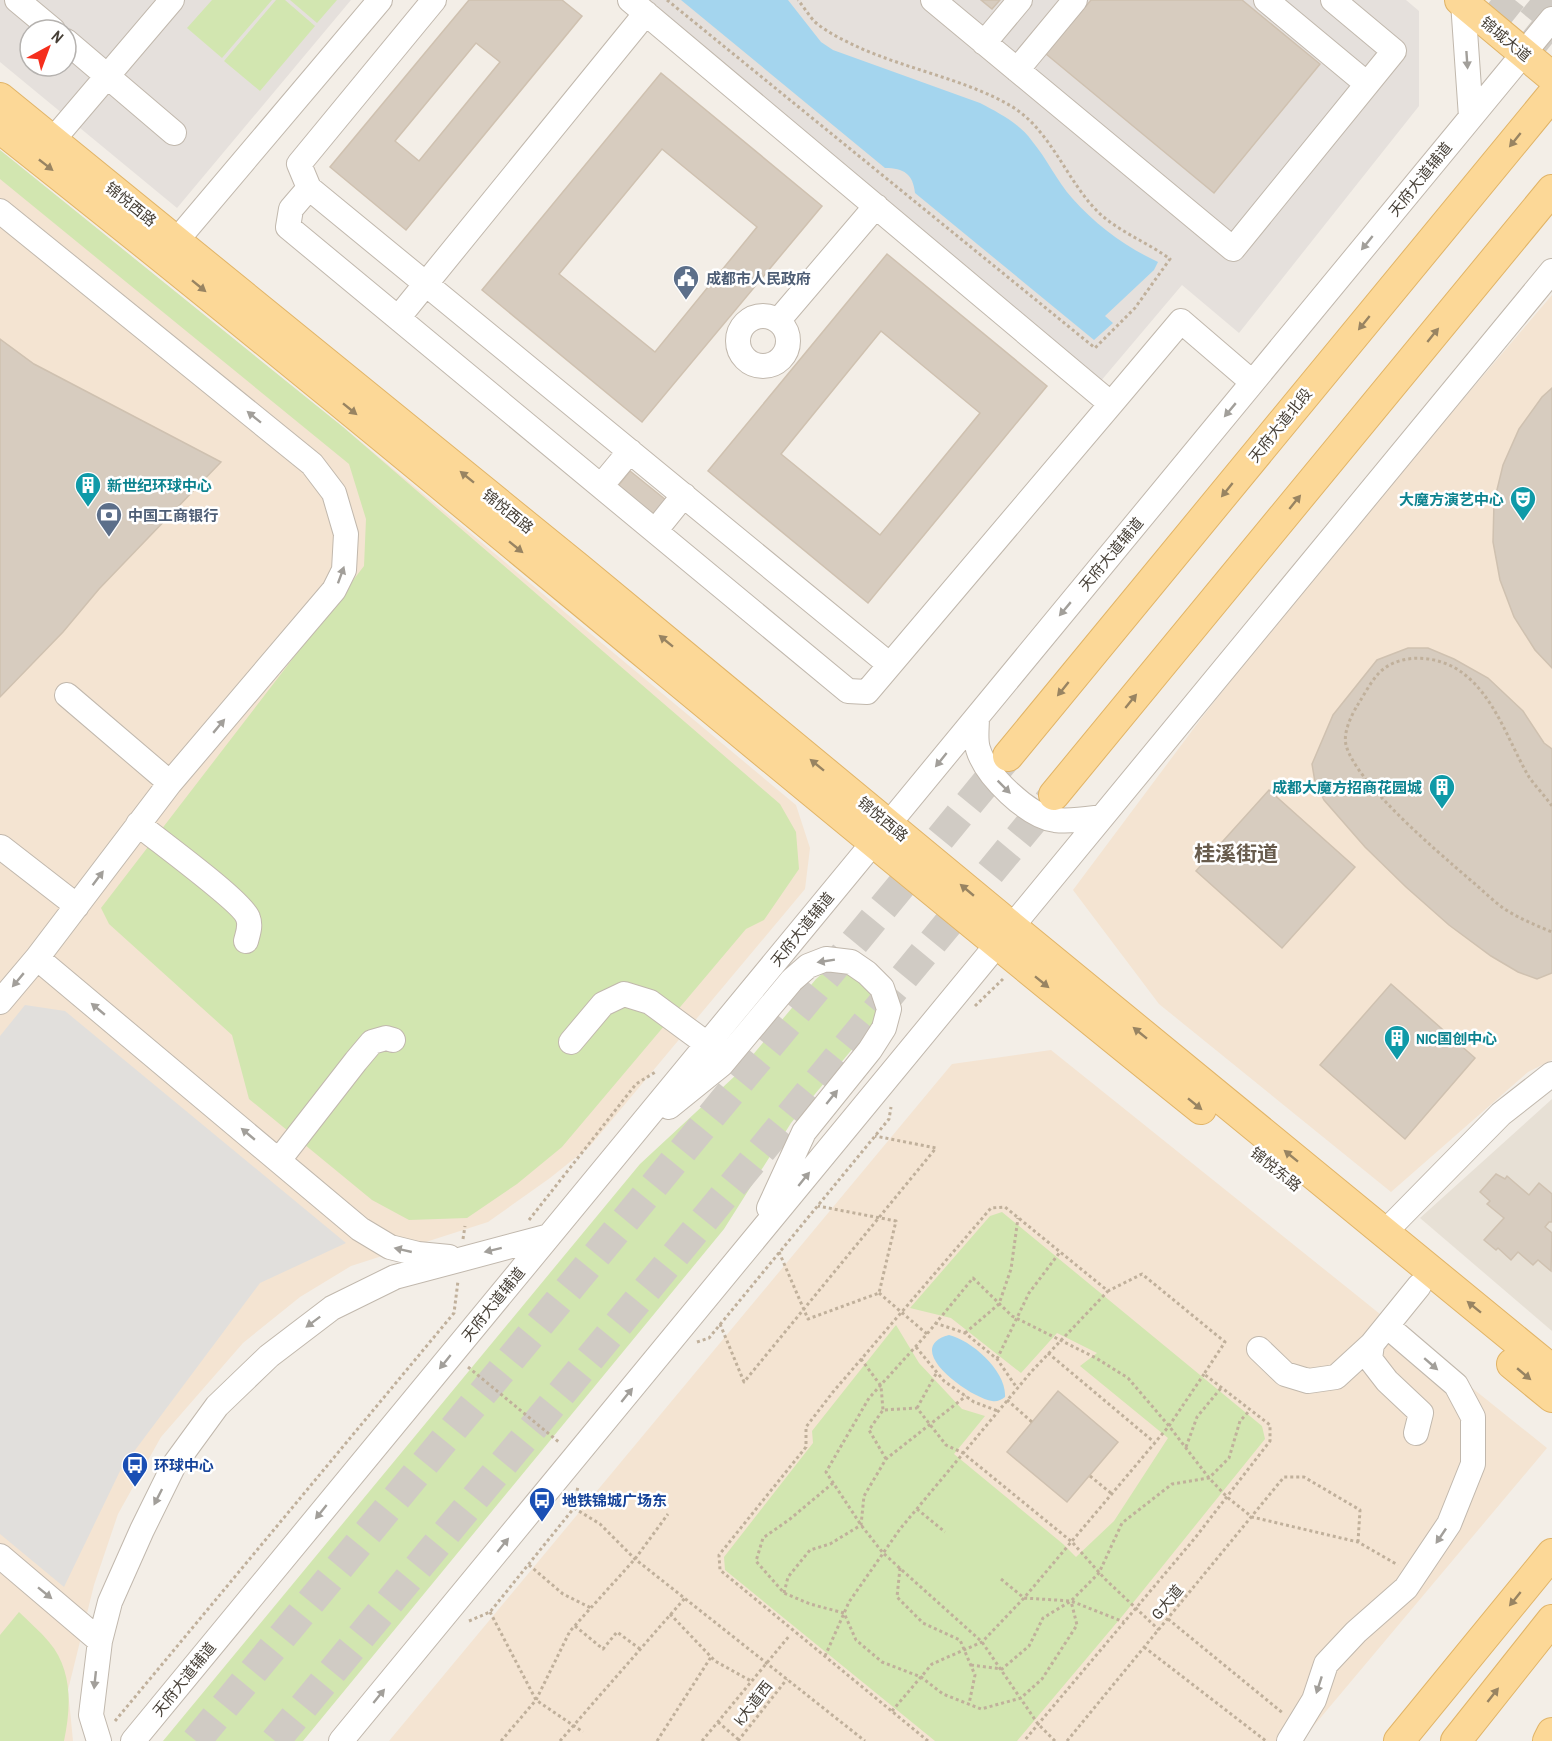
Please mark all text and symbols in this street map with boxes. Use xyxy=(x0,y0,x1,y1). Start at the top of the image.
street label: 锦城大道 xyxy=(1476,12,1536,66)
north arrow xyxy=(18,18,78,78)
text: N xyxy=(47,25,69,48)
one-way arrow xyxy=(1462,50,1471,69)
one-way arrow xyxy=(1508,132,1521,148)
street label: 天府大道辅道 xyxy=(1384,137,1456,221)
one-way arrow xyxy=(38,158,54,171)
street label: 锦悦西路 xyxy=(101,177,161,231)
one-way arrow xyxy=(1361,235,1374,250)
public building icon: 成都市人民政府 xyxy=(671,263,701,301)
place label: 成都市人民政府 xyxy=(706,268,811,289)
one-way arrow xyxy=(191,279,207,292)
one-way arrow xyxy=(1358,315,1371,330)
one-way arrow xyxy=(1426,327,1439,343)
street label: 天府大道北段 xyxy=(1244,383,1316,467)
one-way arrow xyxy=(1223,402,1236,418)
one-way arrow xyxy=(342,403,357,415)
one-way arrow xyxy=(246,411,262,424)
building icon: 新世纪环球中心 xyxy=(73,470,103,508)
one-way arrow xyxy=(459,471,475,484)
place label: 新世纪环球中心 xyxy=(107,475,212,496)
one-way arrow xyxy=(1220,482,1233,498)
street label: 锦悦西路 xyxy=(478,484,538,538)
theatre icon: 大魔方演艺中心 xyxy=(1508,484,1538,522)
place label: 大魔方演艺中心 xyxy=(1399,489,1504,510)
one-way arrow xyxy=(1289,494,1302,510)
bank icon: 中国工商银行 xyxy=(94,500,124,538)
place label: 中国工商银行 xyxy=(128,505,218,526)
street label: 天府大道辅道 xyxy=(1074,513,1148,595)
one-way arrow xyxy=(508,540,524,553)
one-way arrow xyxy=(336,565,346,583)
one-way arrow xyxy=(1059,601,1072,617)
one-way arrow xyxy=(659,635,674,648)
one-way arrow xyxy=(1056,681,1069,697)
one-way arrow xyxy=(1125,693,1138,709)
one-way arrow xyxy=(212,719,225,734)
one-way arrow xyxy=(936,752,948,767)
one-way arrow xyxy=(809,758,825,771)
building icon: 成都大魔方招商花园城 xyxy=(1427,772,1457,810)
place label: 成都大魔方招商花园城 xyxy=(1272,777,1422,798)
one-way arrow xyxy=(997,780,1012,794)
street label: 锦悦西路 xyxy=(853,792,913,846)
district label: 桂溪街道 xyxy=(1194,839,1278,868)
one-way arrow xyxy=(91,871,103,886)
one-way arrow xyxy=(959,883,975,896)
street label: 天府大道辅道 xyxy=(766,887,838,971)
one-way arrow xyxy=(816,957,835,966)
one-way arrow xyxy=(12,972,25,988)
one-way arrow xyxy=(1035,975,1050,987)
one-way arrow xyxy=(90,1003,106,1016)
building icon: NIC国创中心 xyxy=(1382,1023,1412,1061)
one-way arrow xyxy=(1132,1026,1148,1039)
place label: NIC国创中心 xyxy=(1416,1028,1497,1049)
one-way arrow xyxy=(826,1089,839,1105)
one-way arrow xyxy=(1187,1097,1202,1110)
one-way arrow xyxy=(241,1128,256,1141)
street label: 锦悦东路 xyxy=(1246,1142,1306,1196)
one-way arrow xyxy=(1283,1150,1299,1163)
one-way arrow xyxy=(797,1172,810,1187)
one-way arrow xyxy=(394,1244,412,1254)
one-way arrow xyxy=(483,1246,502,1256)
street label: 天府大道辅道 xyxy=(457,1262,529,1346)
one-way arrow xyxy=(1466,1300,1482,1313)
one-way arrow xyxy=(306,1316,321,1328)
one-way arrow xyxy=(439,1354,452,1370)
one-way arrow xyxy=(1423,1357,1438,1370)
one-way arrow xyxy=(1516,1367,1531,1380)
one-way arrow xyxy=(620,1387,633,1403)
bus stop icon: 环球中心 xyxy=(120,1450,150,1488)
place label: 环球中心 xyxy=(154,1455,214,1476)
bus stop icon: 地铁锦城广场东 xyxy=(527,1485,557,1523)
one-way arrow xyxy=(153,1489,163,1506)
place label: 地铁锦城广场东 xyxy=(562,1490,667,1511)
one-way arrow xyxy=(315,1504,328,1520)
one-way arrow xyxy=(1435,1528,1447,1544)
one-way arrow xyxy=(496,1537,509,1553)
street label: G大道 xyxy=(1146,1580,1188,1624)
one-way arrow xyxy=(37,1586,53,1599)
one-way arrow xyxy=(1509,1591,1522,1606)
street label: 天府大道辅道 xyxy=(148,1637,220,1721)
one-way arrow xyxy=(90,1671,100,1690)
street label: k大道西 xyxy=(729,1676,777,1730)
one-way arrow xyxy=(1314,1676,1323,1694)
one-way arrow xyxy=(1486,1687,1499,1703)
one-way arrow xyxy=(372,1688,385,1704)

